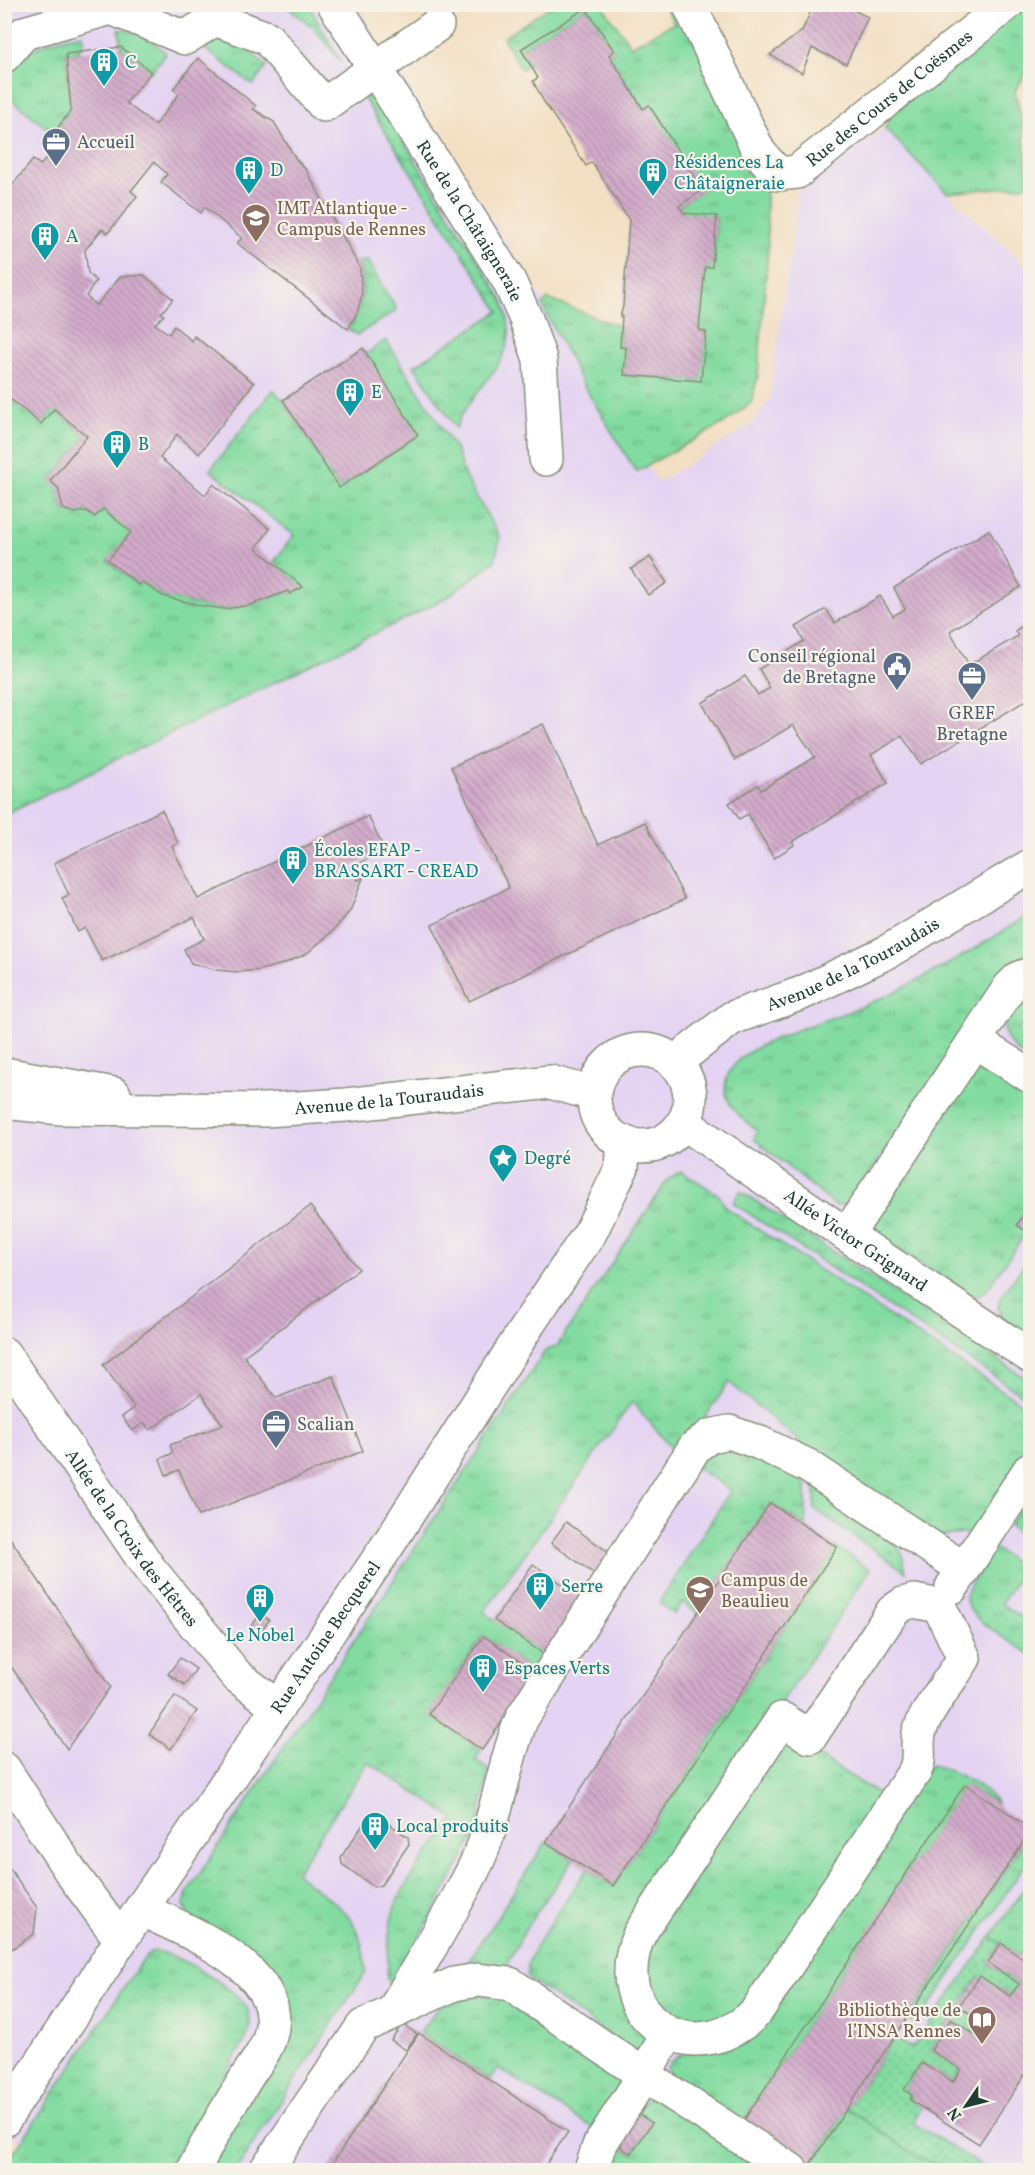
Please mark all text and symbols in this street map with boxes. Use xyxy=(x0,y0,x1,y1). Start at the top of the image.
street label: Rue des Cours de Coësmes xyxy=(801,25,979,174)
building icon: C xyxy=(88,46,120,88)
place label: C xyxy=(125,51,137,76)
office icon: Accueil xyxy=(40,126,72,168)
place label: Accueil xyxy=(77,131,135,156)
street label: Rue de la Châtaigneraie xyxy=(409,136,528,306)
place label: Résidences La Châtaigneraie xyxy=(674,151,785,197)
building icon: D xyxy=(233,154,265,196)
building icon: Résidences La Châtaigneraie xyxy=(637,156,669,198)
place label: D xyxy=(270,159,283,184)
place label: IMT Atlantique - Campus de Rennes xyxy=(277,197,426,243)
school or university icon: IMT Atlantique - Campus de Rennes xyxy=(240,202,272,244)
building icon: A xyxy=(29,220,61,262)
place label: A xyxy=(66,225,79,250)
building icon: E xyxy=(334,376,366,418)
place label: E xyxy=(371,381,382,406)
building icon: B xyxy=(101,428,133,470)
place label: B xyxy=(138,433,149,458)
place label: Conseil régional de Bretagne xyxy=(748,645,876,691)
public building icon: Conseil régional de Bretagne xyxy=(881,650,913,692)
office icon: GREF Bretagne xyxy=(956,660,988,702)
place label: GREF Bretagne xyxy=(936,702,1008,748)
place label: Écoles EFAP - BRASSART - CREAD xyxy=(314,839,478,885)
building icon: Écoles EFAP - BRASSART - CREAD xyxy=(277,844,309,886)
street label: Avenue de la Touraudais xyxy=(764,912,945,1019)
street label: Avenue de la Touraudais xyxy=(294,1079,485,1122)
place icon: Degré xyxy=(487,1142,519,1184)
place label: Degré xyxy=(524,1147,571,1172)
street label: Allée Victor Grignard xyxy=(778,1184,932,1299)
office icon: Scalian xyxy=(260,1408,292,1450)
place label: Scalian xyxy=(297,1413,355,1438)
street label: Allée de la Croix des Hêtres xyxy=(58,1445,203,1633)
street label: Rue Antoine Becquerel xyxy=(266,1557,388,1720)
place label: Campus de Beaulieu xyxy=(721,1569,808,1615)
building icon: Serre xyxy=(524,1570,556,1612)
school or university icon: Campus de Beaulieu xyxy=(684,1574,716,1616)
place label: Serre xyxy=(561,1575,603,1600)
building icon: Le Nobel xyxy=(244,1582,276,1624)
place label: Le Nobel xyxy=(226,1624,294,1649)
building icon: Espaces Verts xyxy=(467,1652,499,1694)
place label: Espaces Verts xyxy=(504,1657,610,1682)
building icon: Local produits xyxy=(359,1810,391,1852)
place label: Local produits xyxy=(396,1815,509,1840)
place label: Bibliothèque de l’INSA Rennes xyxy=(838,1999,961,2045)
library icon: Bibliothèque de l’INSA Rennes xyxy=(966,2004,998,2046)
north arrow xyxy=(936,2076,996,2136)
text: N xyxy=(943,2102,968,2125)

